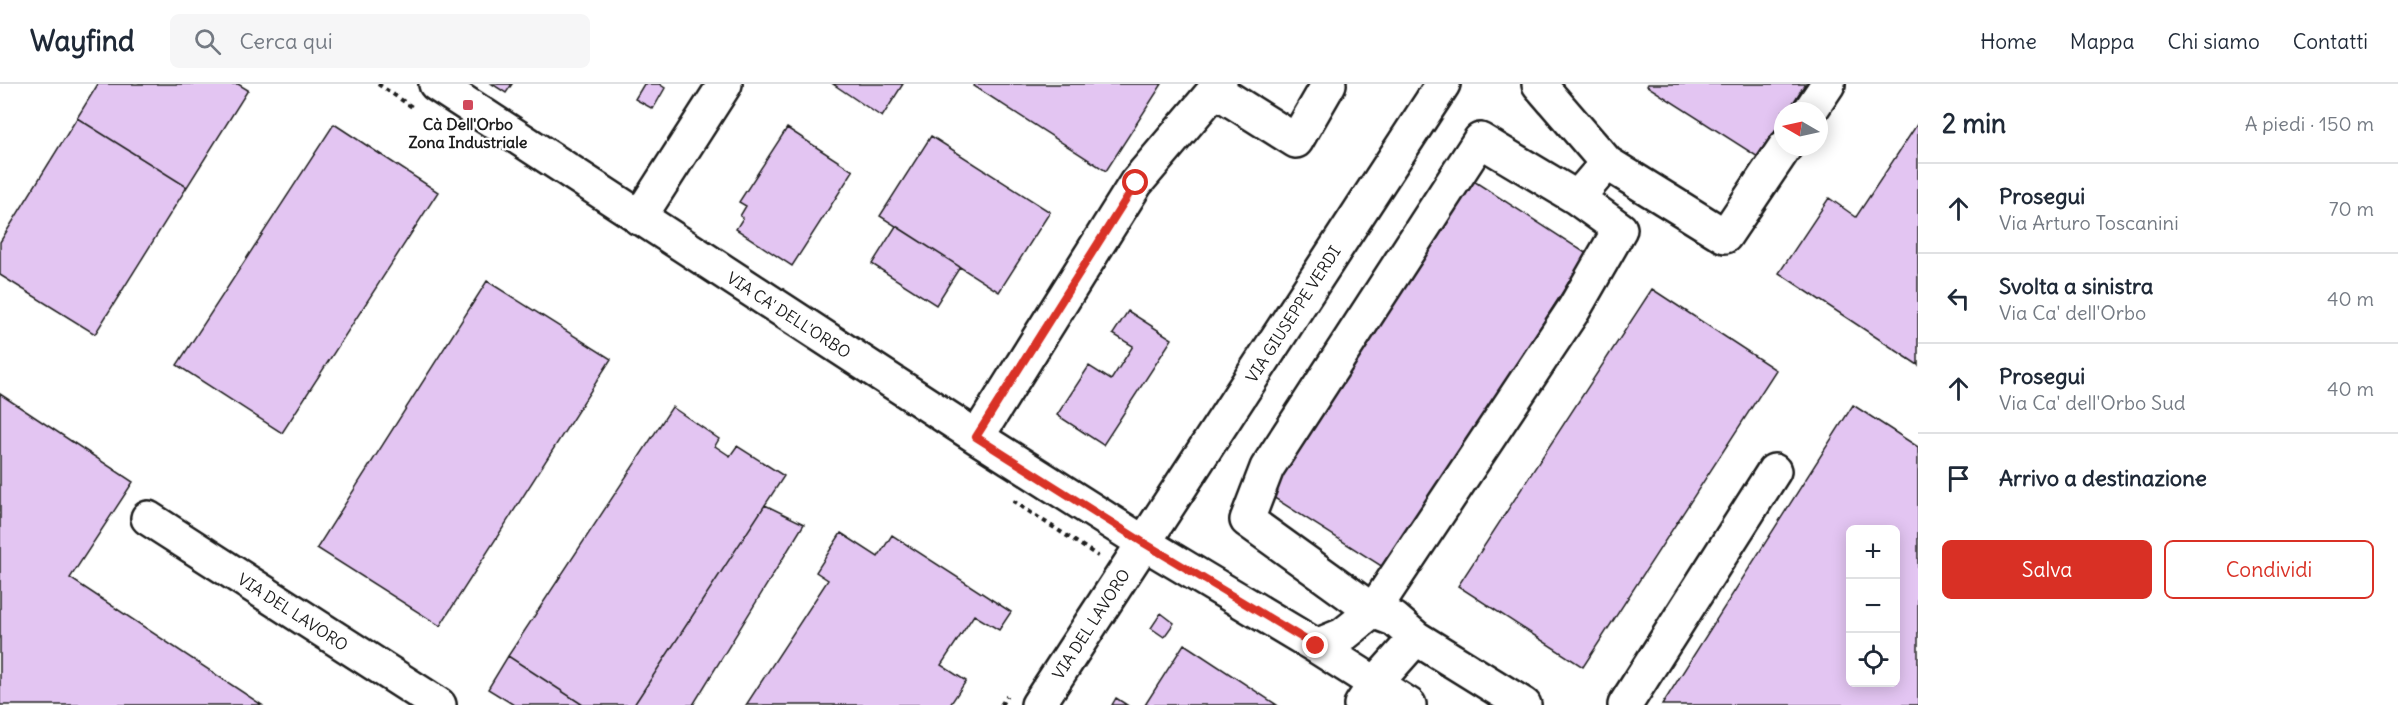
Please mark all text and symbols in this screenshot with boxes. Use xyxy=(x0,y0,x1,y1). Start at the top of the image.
search box xyxy=(170,14,590,68)
text: Wayfind xyxy=(30,23,134,59)
icon: search xyxy=(191,25,224,58)
text: Cerca qui xyxy=(239,27,333,55)
text: Home xyxy=(1980,28,2037,55)
text: Mappa xyxy=(2070,28,2135,55)
text: Chi siamo xyxy=(2168,28,2260,55)
text: Contatti xyxy=(2293,28,2368,55)
marker: Cà Dell'Orbo Zona Industriale xyxy=(461,98,475,112)
north arrow xyxy=(1774,102,1828,156)
text: 2 min xyxy=(1942,107,2006,140)
text: A piedi · 150 m xyxy=(2245,111,2374,136)
place label: Cà Dell'Orbo Zona Industriale xyxy=(409,114,528,152)
route start xyxy=(1122,169,1148,195)
text: Prosegui xyxy=(1999,182,2085,210)
icon: ahead xyxy=(1942,192,1975,225)
text: 70 m xyxy=(2329,196,2374,221)
text: Via Arturo Toscanini xyxy=(1999,210,2179,235)
street label: VIA GIUSEPPE VERDI xyxy=(1241,242,1345,386)
street label: VIA CA' DELL'ORBO xyxy=(723,268,855,362)
text: Svolta a sinistra xyxy=(1999,272,2153,300)
icon: left xyxy=(1942,282,1975,315)
text: 40 m xyxy=(2327,286,2374,311)
text: Via Ca' dell'Orbo xyxy=(1999,300,2146,325)
text: Prosegui xyxy=(1999,362,2085,390)
icon: ahead xyxy=(1942,372,1975,405)
text: 40 m xyxy=(2327,376,2374,401)
text: Via Ca' dell'Orbo Sud xyxy=(1999,390,2186,415)
icon: arrive xyxy=(1942,462,1975,495)
text: Arrivo a destinazione xyxy=(1999,464,2207,492)
map controls xyxy=(1846,525,1900,687)
button: + xyxy=(1846,525,1900,579)
button: Salva xyxy=(1942,540,2152,599)
button: Condividi xyxy=(2164,540,2374,599)
street label: VIA DEL LAVORO xyxy=(1048,565,1134,683)
street label: VIA DEL LAVORO xyxy=(234,569,352,655)
button: − xyxy=(1846,579,1900,633)
route end xyxy=(1302,632,1328,658)
button: locate xyxy=(1846,633,1900,687)

